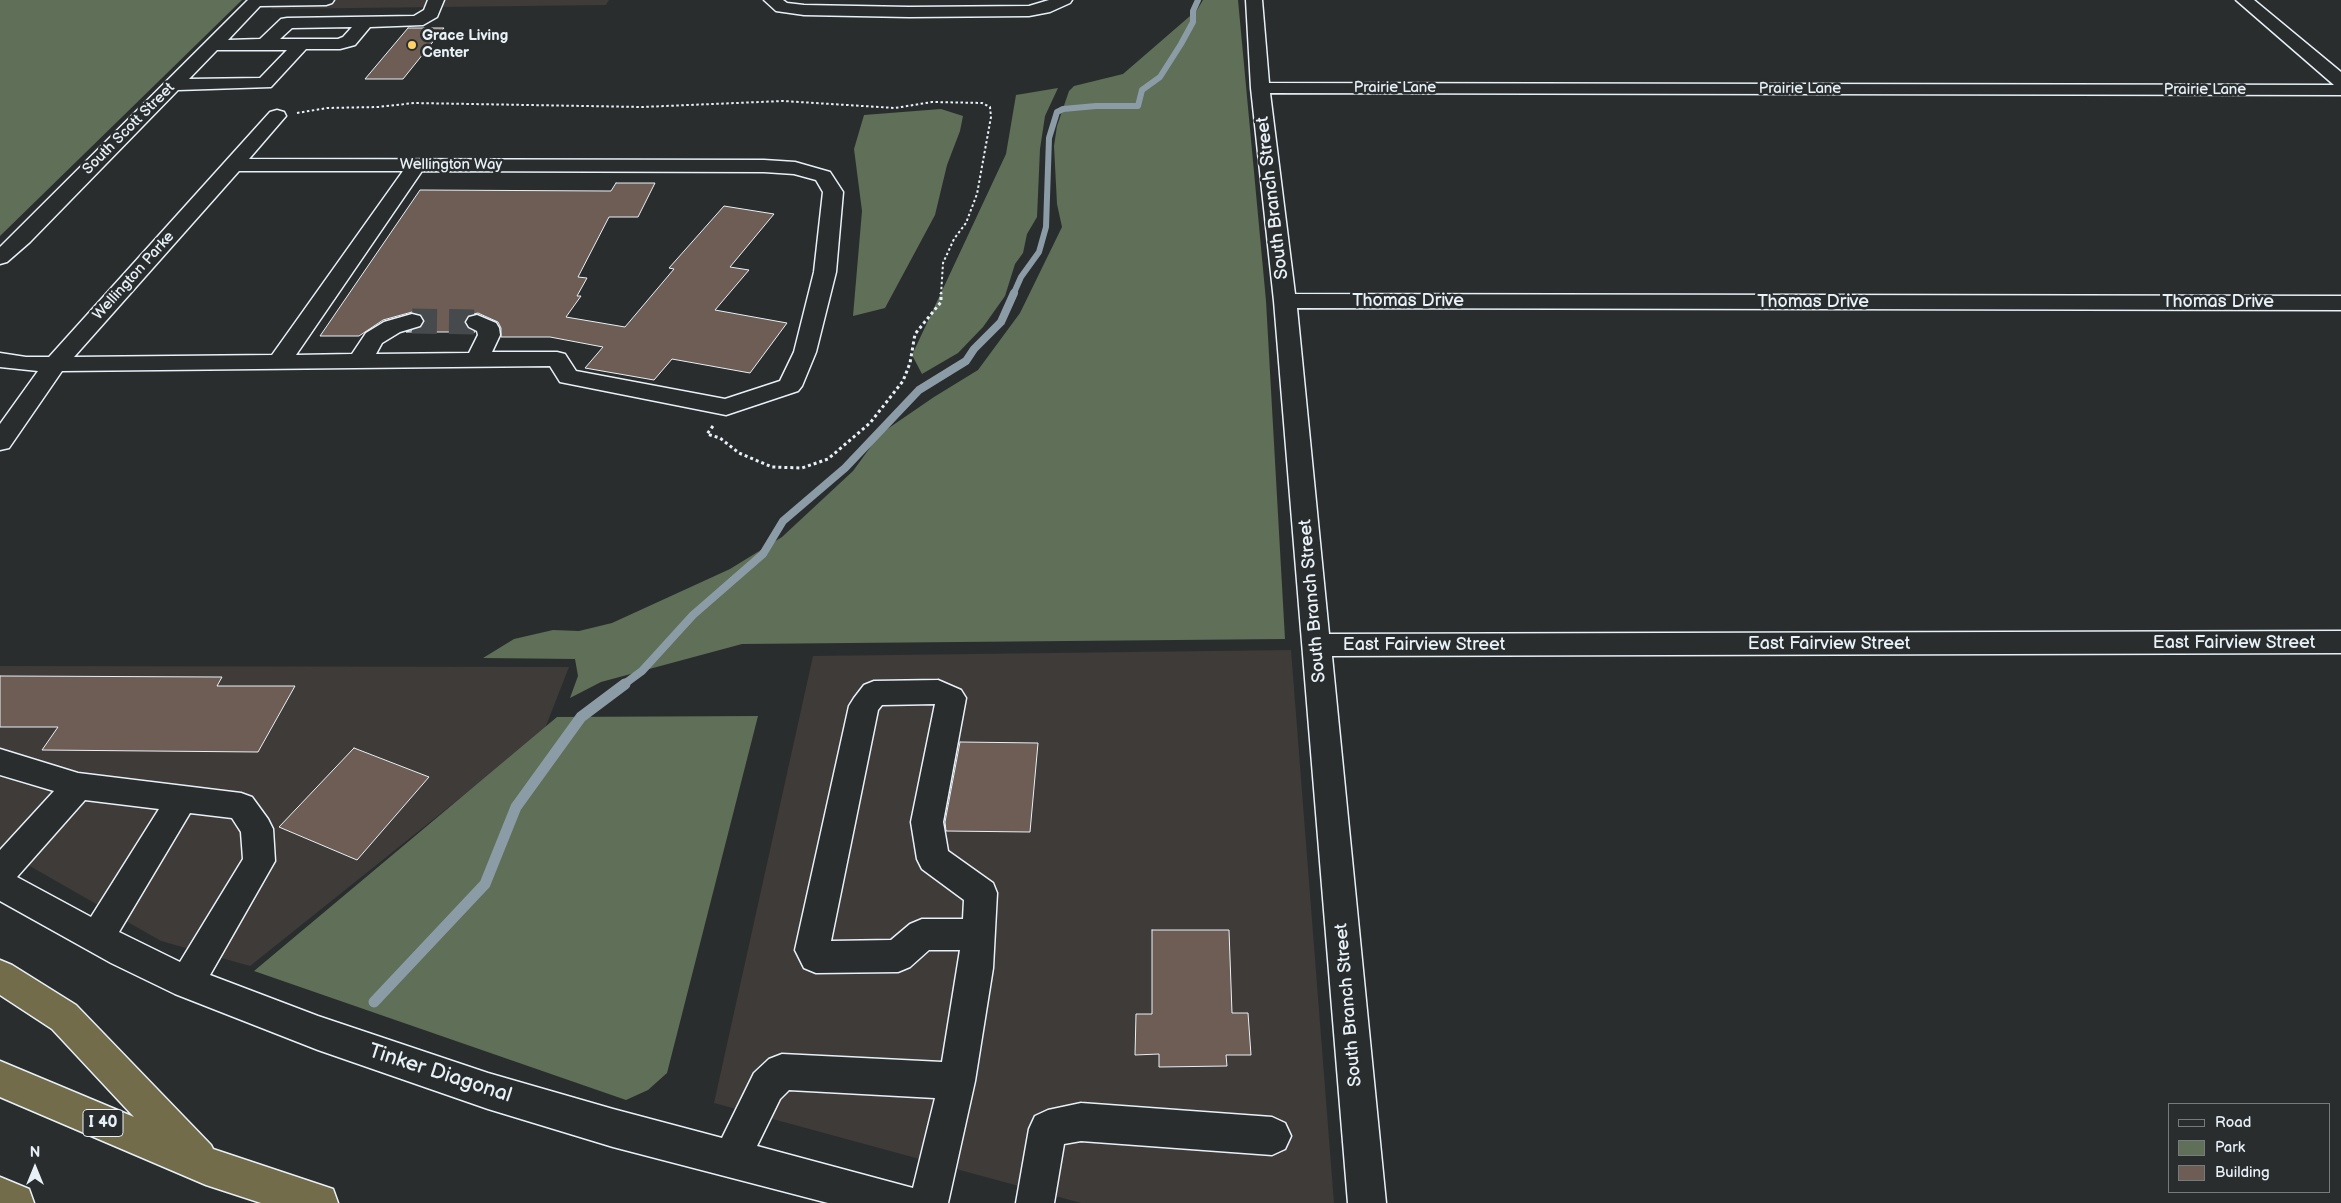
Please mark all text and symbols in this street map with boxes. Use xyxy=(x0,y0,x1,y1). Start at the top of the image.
place label: Grace Living Center xyxy=(422,27,508,62)
marker: Grace Living Center xyxy=(406,39,418,51)
street label: South Scott Street xyxy=(79,79,179,179)
street label: Prairie Lane xyxy=(1354,79,1436,97)
street label: Prairie Lane xyxy=(1759,80,1841,98)
street label: Prairie Lane xyxy=(2164,81,2246,99)
street label: South Branch Street xyxy=(1252,115,1294,281)
street label: Wellington Way xyxy=(400,156,502,174)
street label: Wellington Parke xyxy=(90,228,178,324)
street label: Thomas Drive xyxy=(1352,290,1464,312)
street label: Thomas Drive xyxy=(1757,291,1869,313)
street label: Thomas Drive xyxy=(2162,291,2274,313)
street label: South Branch Street xyxy=(1295,518,1331,684)
street label: East Fairview Street xyxy=(2153,632,2315,654)
street label: East Fairview Street xyxy=(1748,633,1910,655)
street label: East Fairview Street xyxy=(1343,634,1505,656)
street label: South Branch Street xyxy=(1331,922,1367,1088)
street label: Tinker Diagonal xyxy=(365,1039,515,1109)
legend xyxy=(2168,1103,2331,1193)
road number: I 40 xyxy=(83,1110,123,1136)
text: Road xyxy=(2215,1113,2251,1132)
text: Park xyxy=(2215,1138,2245,1157)
north arrow xyxy=(10,1143,60,1193)
text: N xyxy=(30,1144,40,1161)
text: Building xyxy=(2215,1163,2270,1182)

